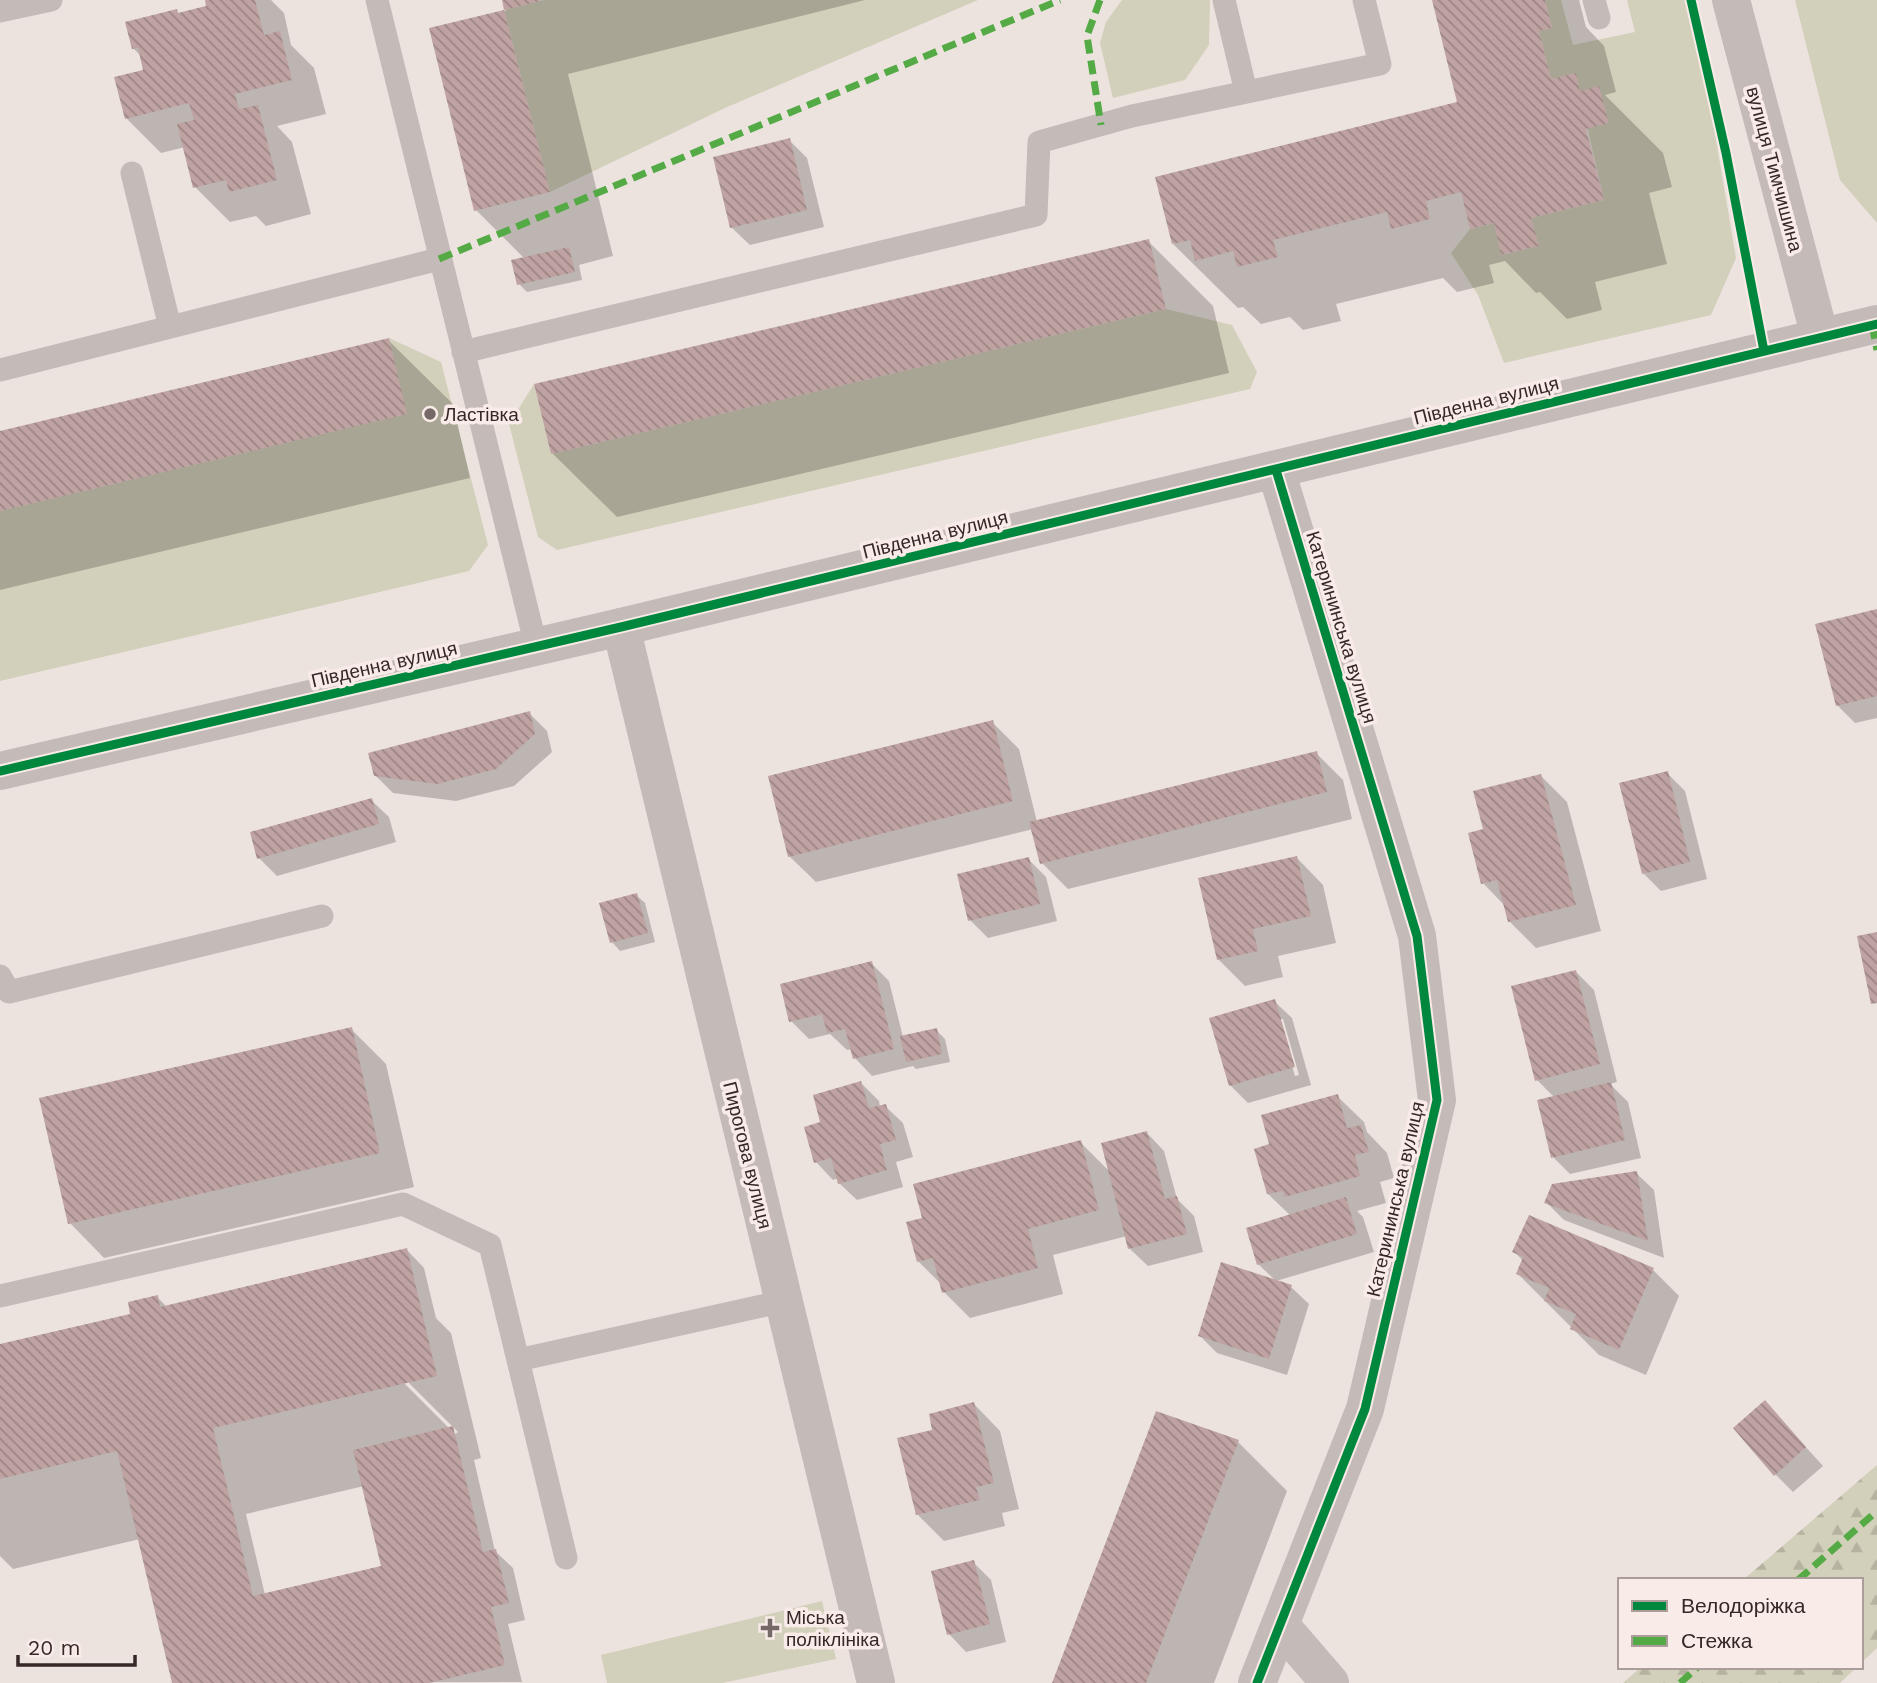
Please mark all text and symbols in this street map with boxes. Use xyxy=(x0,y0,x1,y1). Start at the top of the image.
street label: вулиця Тимчишина xyxy=(1741,84,1808,255)
street label: Південна вулиця xyxy=(1411,371,1561,430)
place label: Ластівка xyxy=(444,403,519,426)
marker: Ластівка xyxy=(422,406,438,422)
street label: Південна вулиця xyxy=(860,505,1010,564)
street label: Катерининська вулиця xyxy=(1301,528,1382,726)
street label: Південна вулиця xyxy=(309,637,459,692)
street label: Пирогова вулиця xyxy=(718,1079,777,1231)
street label: Катерининська вулиця xyxy=(1362,1099,1429,1299)
legend xyxy=(1618,1578,1863,1669)
text: Велодоріжка xyxy=(1681,1593,1806,1618)
place label: Міська поліклініка xyxy=(786,1606,880,1651)
marker: Міська поліклініка xyxy=(760,1618,780,1638)
scale bar xyxy=(18,1624,135,1668)
text: Стежка xyxy=(1681,1628,1753,1653)
text: 20 m xyxy=(28,1635,80,1660)

